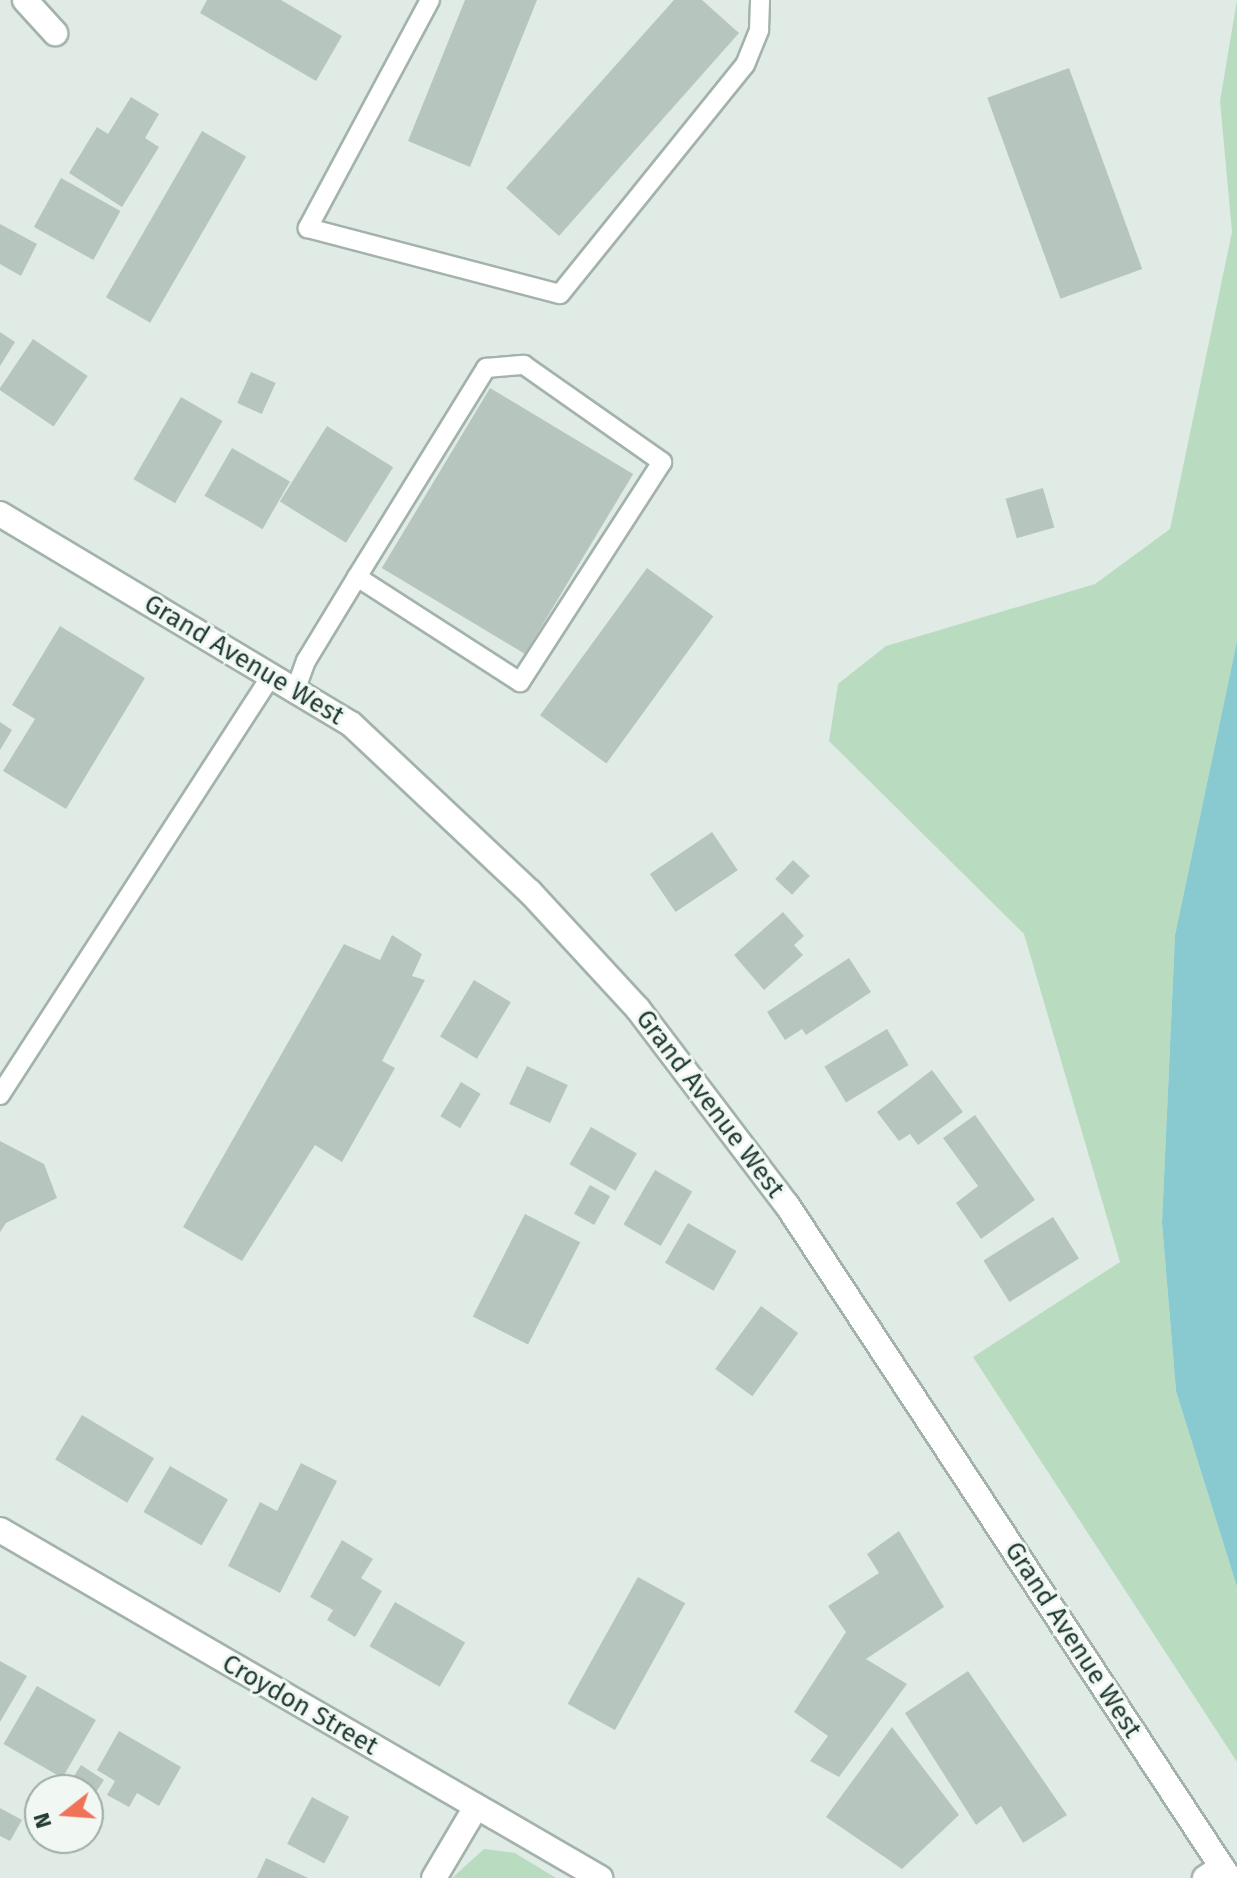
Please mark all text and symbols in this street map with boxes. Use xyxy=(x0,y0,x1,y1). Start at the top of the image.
street label: Grand Avenue West xyxy=(138,588,350,732)
street label: Grand Avenue West xyxy=(629,1004,791,1204)
street label: Grand Avenue West xyxy=(998,1536,1148,1744)
street label: Croydon Street xyxy=(217,1648,383,1762)
north arrow xyxy=(24,1774,104,1854)
text: N xyxy=(27,1810,58,1832)

